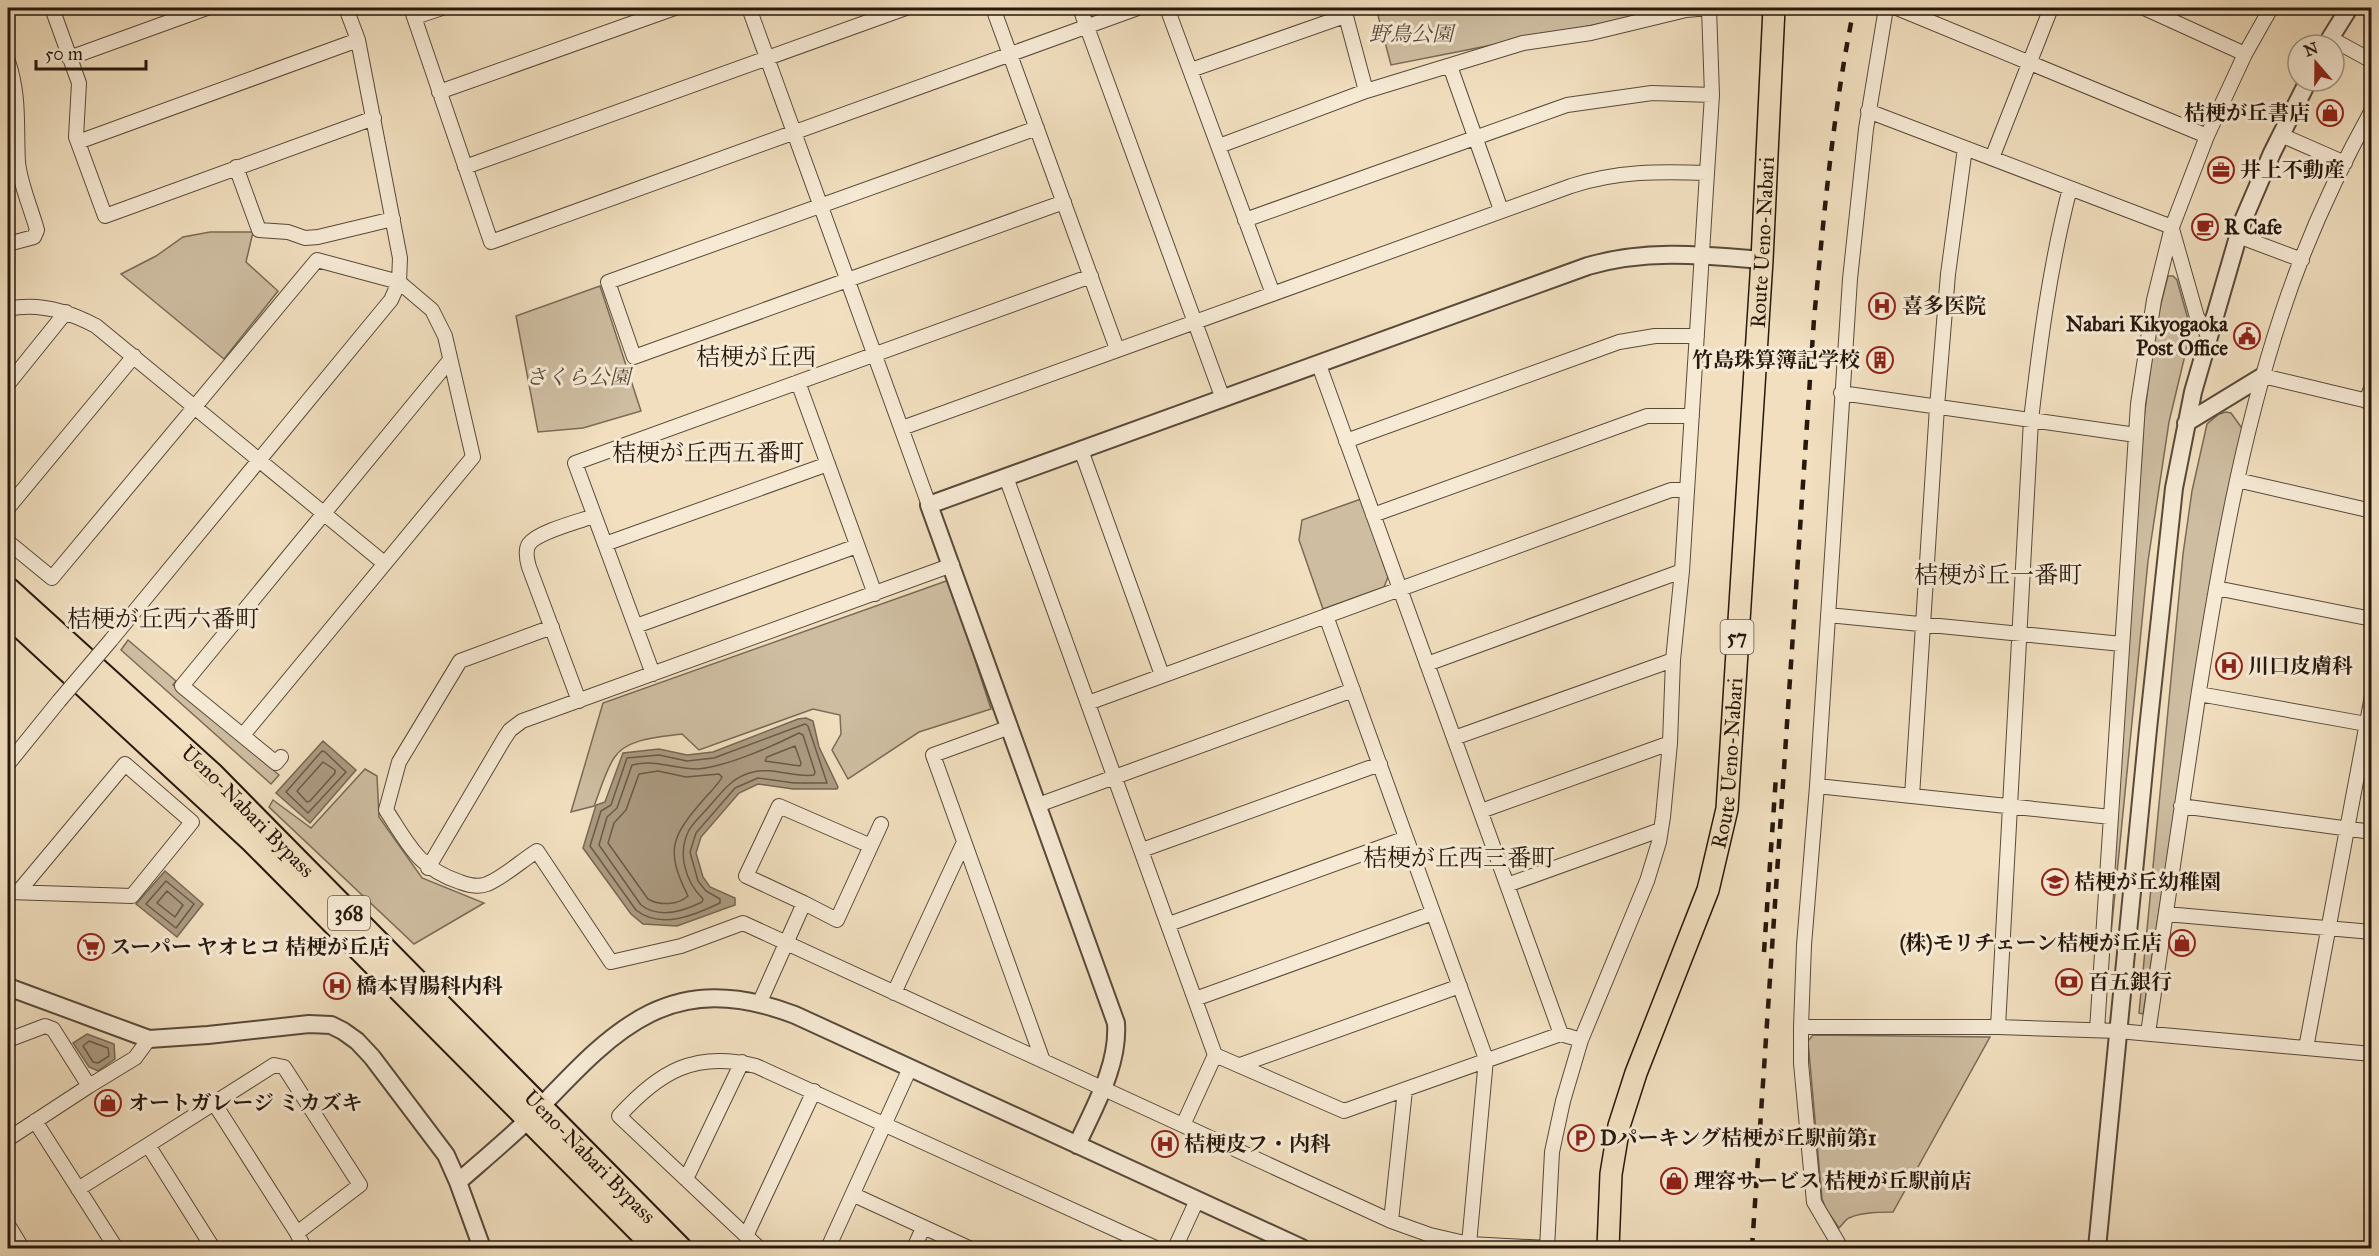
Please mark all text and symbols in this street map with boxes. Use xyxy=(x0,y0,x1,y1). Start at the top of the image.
park label: 野鳥公園 xyxy=(1369,21,1456,47)
scale bar xyxy=(36,33,146,71)
north arrow xyxy=(2286,33,2346,93)
text: N xyxy=(2301,38,2321,61)
text: 50 m xyxy=(45,43,83,65)
shop icon: 桔梗が丘書店 xyxy=(2315,98,2345,128)
place label: 桔梗が丘書店 xyxy=(2184,100,2310,126)
office icon: 井上不動産 xyxy=(2206,155,2236,185)
street label: Route Ueno-Nabari xyxy=(1745,156,1780,329)
place label: 井上不動産 xyxy=(2240,157,2345,183)
cafe icon: R Cafe xyxy=(2190,212,2220,242)
place label: R Cafe xyxy=(2224,214,2282,240)
hospital icon: 喜多医院 xyxy=(1867,291,1897,321)
place label: 喜多医院 xyxy=(1902,293,1986,319)
place label: Nabari Kikyogaoka Post Office xyxy=(2066,311,2229,361)
public building icon: Nabari Kikyogaoka Post Office xyxy=(2232,321,2262,351)
district label: 桔梗が丘西 xyxy=(696,342,816,372)
building icon: 竹島珠算簿記学校 xyxy=(1865,345,1895,375)
place label: 竹島珠算簿記学校 xyxy=(1692,347,1860,373)
park label: さくら公園 xyxy=(526,364,633,390)
district label: 桔梗が丘西五番町 xyxy=(612,438,804,468)
district label: 桔梗が丘一番町 xyxy=(1914,560,2082,590)
district label: 桔梗が丘西六番町 xyxy=(67,604,259,634)
road number: 57 xyxy=(1720,620,1754,654)
hospital icon: 川口皮膚科 xyxy=(2214,651,2244,681)
place label: 川口皮膚科 xyxy=(2248,653,2353,679)
street label: Route Ueno-Nabari xyxy=(1705,677,1748,851)
street label: Ueno-Nabari Bypass xyxy=(176,739,320,883)
district label: 桔梗が丘西三番町 xyxy=(1363,843,1555,873)
school or university icon: 桔梗が丘幼稚園 xyxy=(2040,867,2070,897)
place label: 桔梗が丘幼稚園 xyxy=(2074,869,2221,895)
road number: 368 xyxy=(328,896,370,930)
shop icon: (株)モリチェーン桔梗が丘店 xyxy=(2167,928,2197,958)
place label: (株)モリチェーン桔梗が丘店 xyxy=(1900,930,2162,956)
supermarket icon: スーパー ヤオヒコ 桔梗が丘店 xyxy=(76,932,106,962)
place label: スーパー ヤオヒコ 桔梗が丘店 xyxy=(110,934,390,960)
bank icon: 百五銀行 xyxy=(2054,967,2084,997)
place label: 百五銀行 xyxy=(2088,969,2172,995)
hospital icon: 橋本胃腸科内科 xyxy=(322,971,352,1001)
place label: 橋本胃腸科内科 xyxy=(356,973,503,999)
street label: Ueno-Nabari Bypass xyxy=(518,1084,661,1229)
shop icon: オートガレージ ミカズキ xyxy=(93,1088,123,1118)
place label: オートガレージ ミカズキ xyxy=(128,1090,362,1116)
parking icon: Dパーキング桔梗が丘駅前第1 xyxy=(1566,1123,1596,1153)
place label: Dパーキング桔梗が丘駅前第1 xyxy=(1600,1125,1876,1151)
hospital icon: 桔梗皮フ・内科 xyxy=(1150,1129,1180,1159)
place label: 桔梗皮フ・内科 xyxy=(1184,1131,1331,1157)
shop icon: 理容サービス 桔梗が丘駅前店 xyxy=(1659,1166,1689,1196)
place label: 理容サービス 桔梗が丘駅前店 xyxy=(1694,1168,1972,1194)

